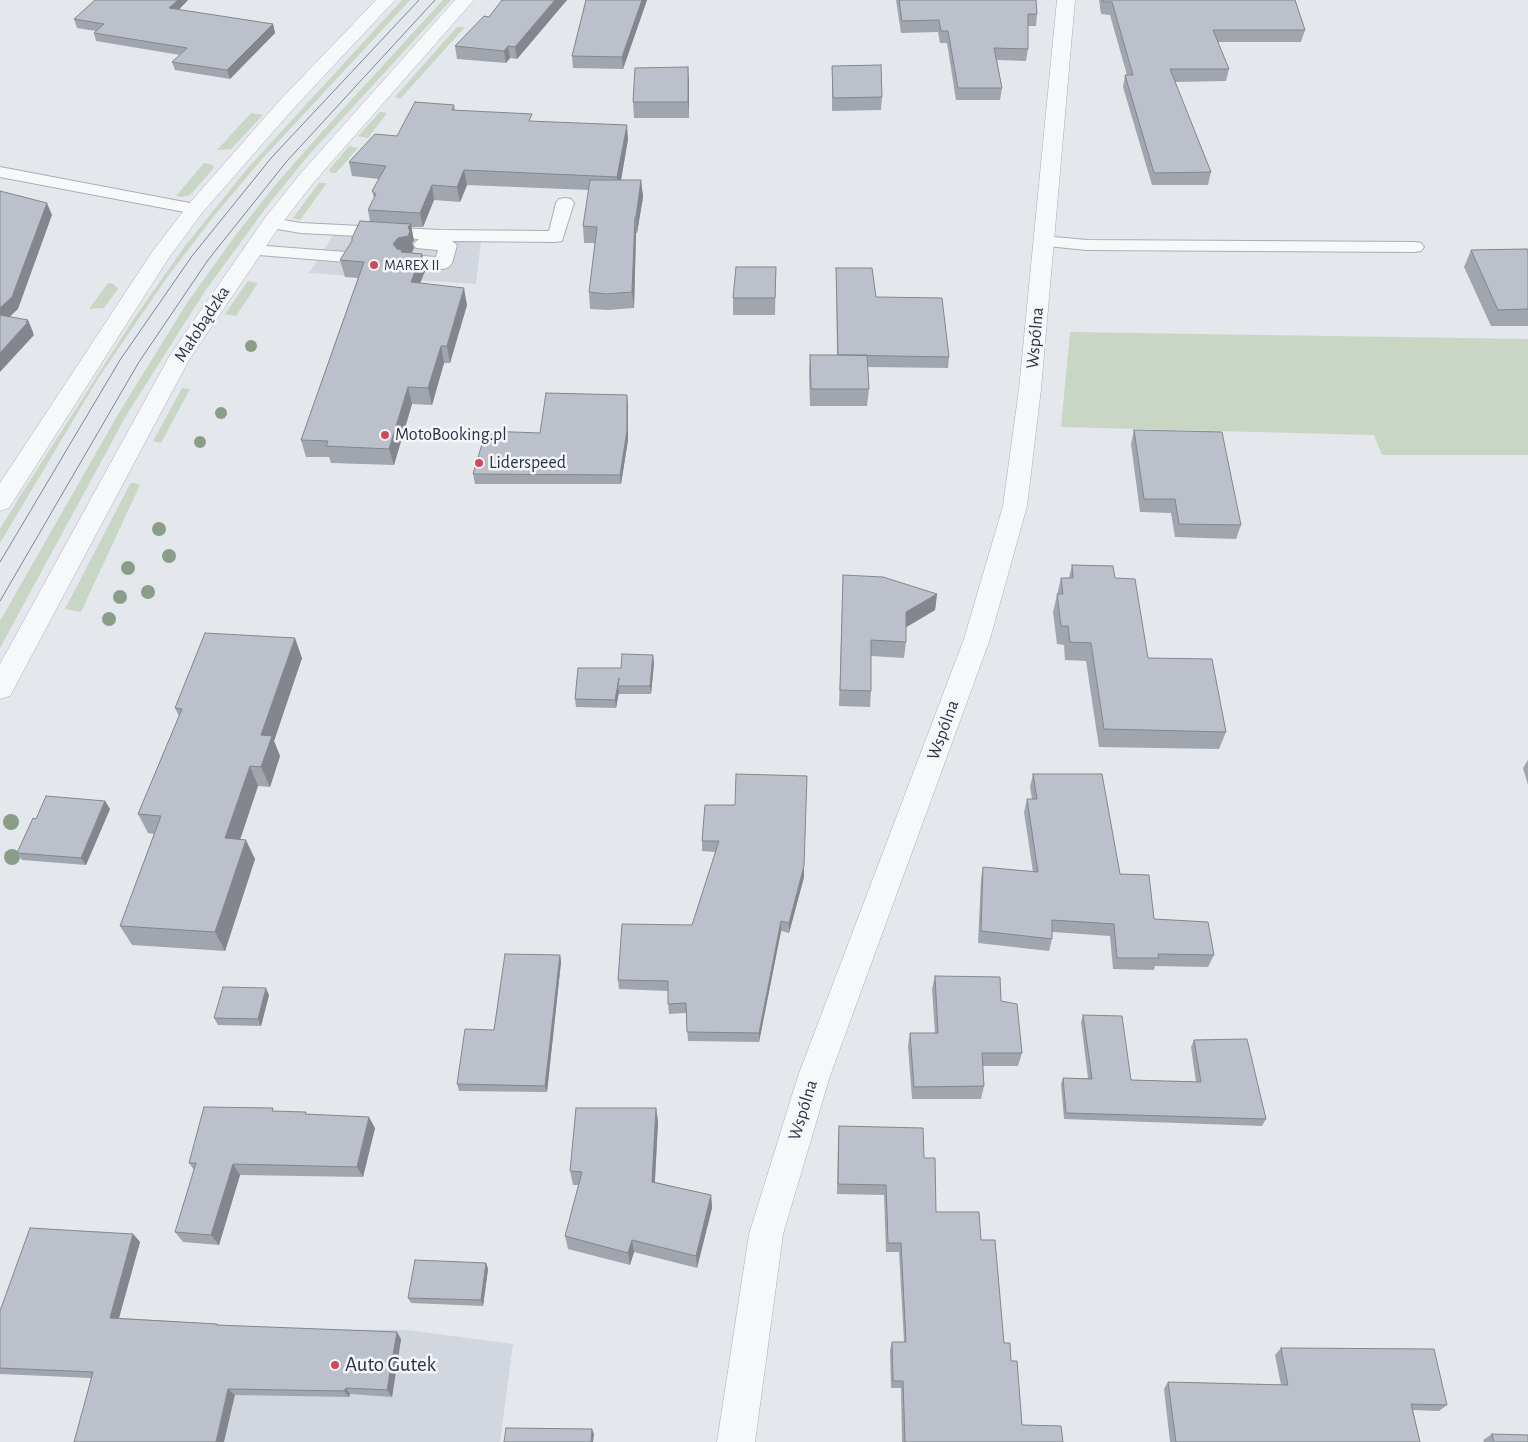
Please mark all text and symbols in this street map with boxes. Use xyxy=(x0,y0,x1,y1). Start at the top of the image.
place label: MAREX II xyxy=(384,256,439,274)
marker: MAREX II xyxy=(368,259,380,271)
street label: Małobądzka xyxy=(169,282,235,366)
street label: Wspólna xyxy=(1022,306,1048,370)
place label: MotoBooking.pl xyxy=(395,424,507,446)
marker: MotoBooking.pl xyxy=(379,429,391,441)
place label: Liderspeed xyxy=(489,452,566,474)
marker: Liderspeed xyxy=(473,457,485,469)
street label: Wspólna xyxy=(922,697,964,763)
street label: Wspólna xyxy=(784,1077,822,1143)
place label: Auto Gutek xyxy=(345,1352,436,1378)
marker: Auto Gutek xyxy=(329,1359,341,1371)

